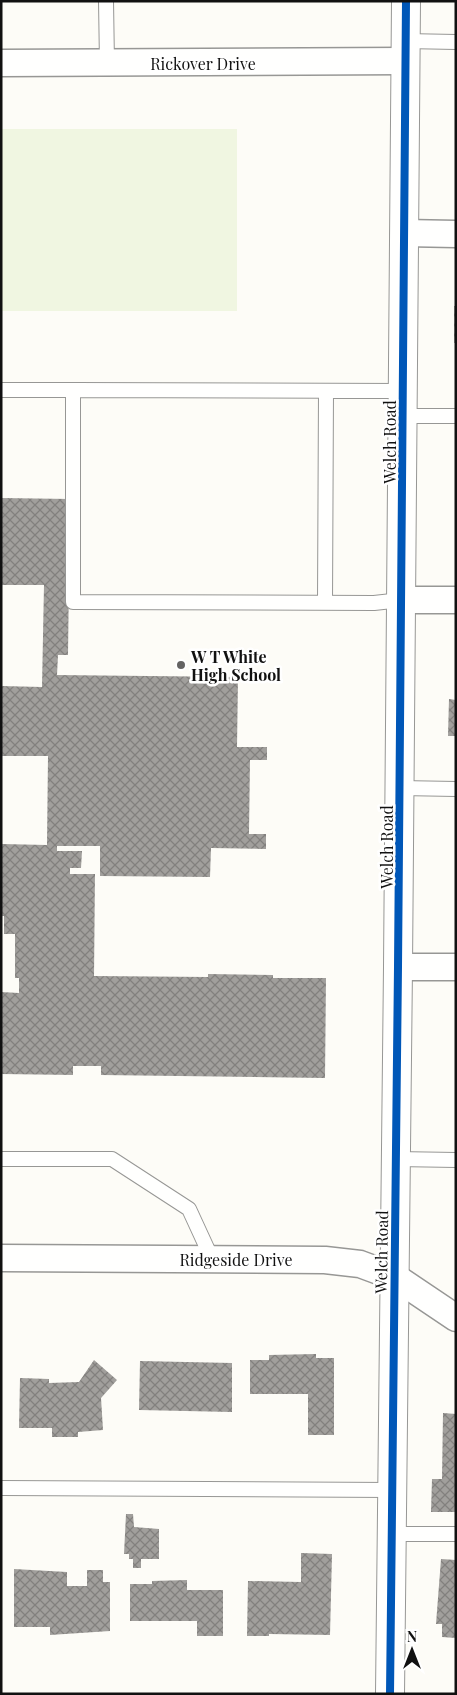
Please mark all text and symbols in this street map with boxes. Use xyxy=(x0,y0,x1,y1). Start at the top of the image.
street label: Rickover Drive xyxy=(150,53,256,74)
street label: Welch Road xyxy=(379,400,400,485)
place label: W T White High School xyxy=(190,646,281,685)
marker: W T White High School xyxy=(175,659,187,671)
street label: Welch Road xyxy=(376,805,397,890)
street label: Welch Road xyxy=(370,1210,392,1295)
street label: Ridgeside Drive xyxy=(179,1249,293,1270)
north arrow xyxy=(387,1625,437,1675)
text: N xyxy=(407,1627,417,1646)

